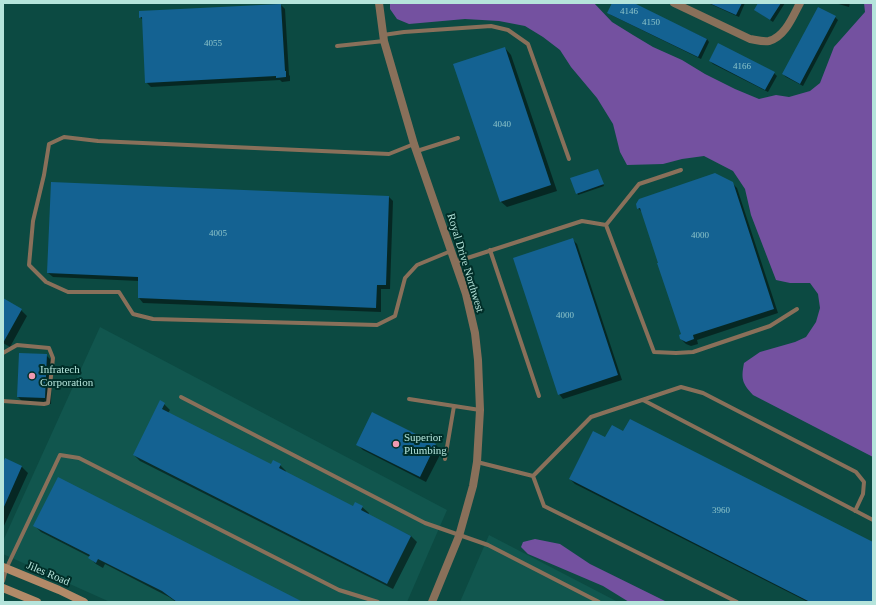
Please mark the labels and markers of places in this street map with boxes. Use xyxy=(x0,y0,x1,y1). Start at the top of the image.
place label: Infratech Corporation xyxy=(40,363,93,389)
marker: Infratech Corporation xyxy=(27,371,37,381)
place label: Superior Plumbing xyxy=(404,431,447,457)
marker: Superior Plumbing xyxy=(391,439,401,449)

